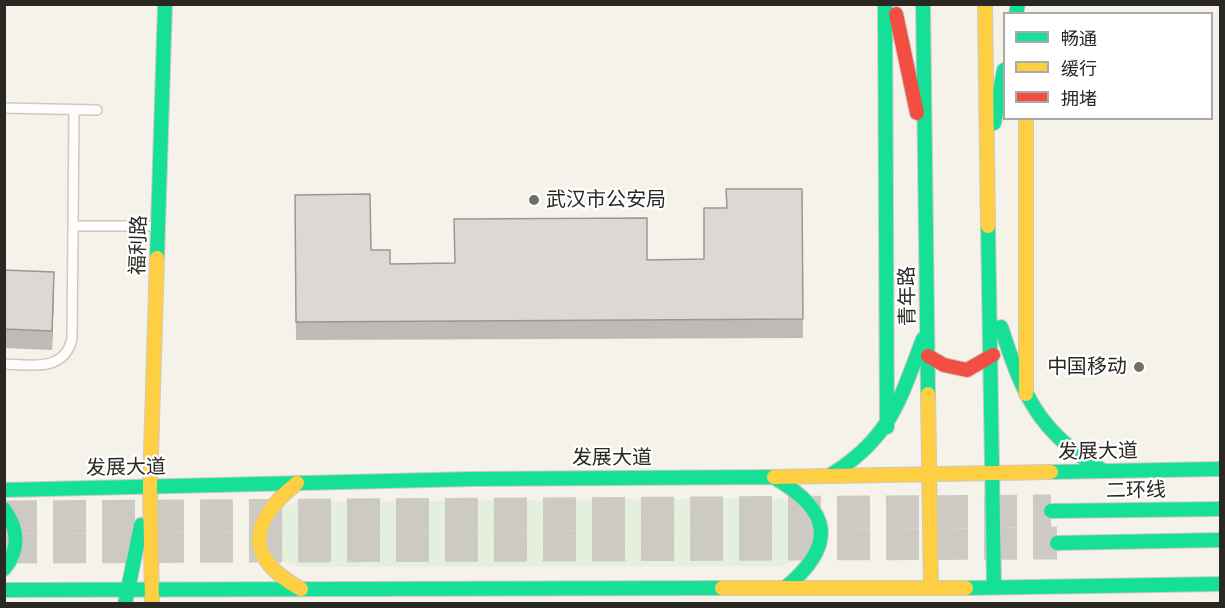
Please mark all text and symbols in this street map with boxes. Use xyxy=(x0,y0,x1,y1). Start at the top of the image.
legend xyxy=(1003,12,1213,120)
text: 畅通 xyxy=(1061,28,1097,50)
text: 缓行 xyxy=(1061,58,1097,80)
text: 拥堵 xyxy=(1061,88,1097,110)
place label: 武汉市公安局 xyxy=(546,188,666,212)
marker: 武汉市公安局 xyxy=(527,193,541,207)
street label: 福利路 xyxy=(126,215,152,275)
street label: 青年路 xyxy=(895,266,921,326)
place label: 中国移动 xyxy=(1047,355,1127,379)
marker: 中国移动 xyxy=(1132,360,1146,374)
street label: 发展大道 xyxy=(1058,439,1138,465)
street label: 发展大道 xyxy=(572,446,652,470)
street label: 发展大道 xyxy=(86,455,166,481)
street label: 二环线 xyxy=(1106,478,1166,504)

